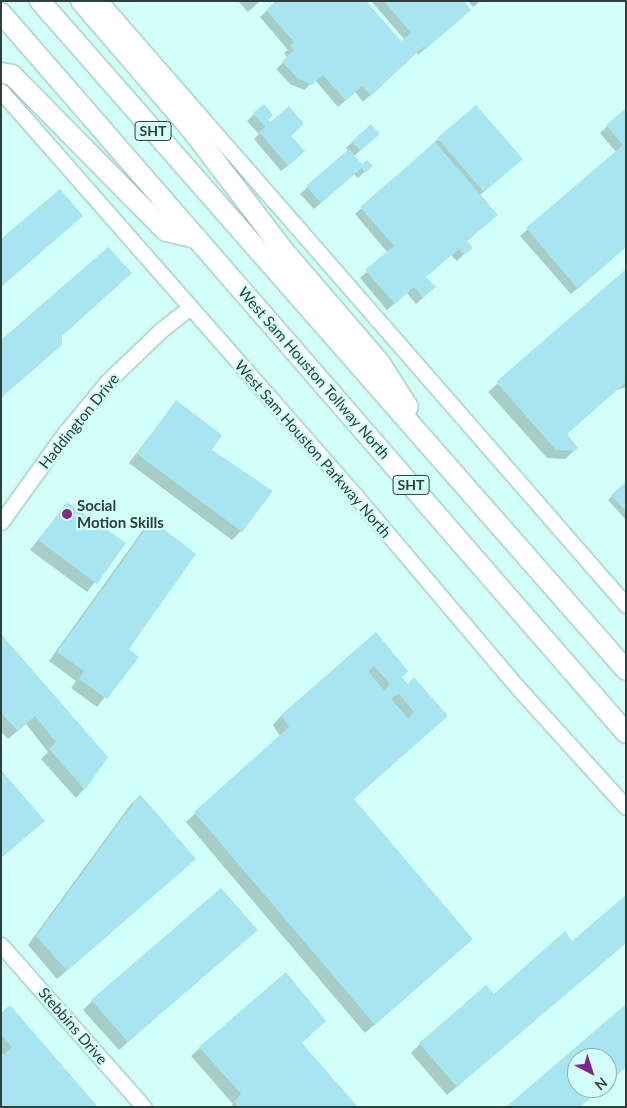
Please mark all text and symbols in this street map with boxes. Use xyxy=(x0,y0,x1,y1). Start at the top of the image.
road number: SHT xyxy=(134,120,172,142)
street label: West Sam Houston Tollway North xyxy=(234,283,394,463)
street label: West Sam Houston Parkway North xyxy=(231,357,395,541)
street label: Haddington Drive xyxy=(35,370,123,472)
road number: SHT xyxy=(392,474,430,496)
place label: Social Motion Skills xyxy=(77,496,164,531)
marker: Social Motion Skills xyxy=(61,508,73,520)
street label: Stebbins Drive xyxy=(35,984,111,1068)
north arrow xyxy=(567,1048,617,1098)
text: N xyxy=(592,1074,611,1094)

